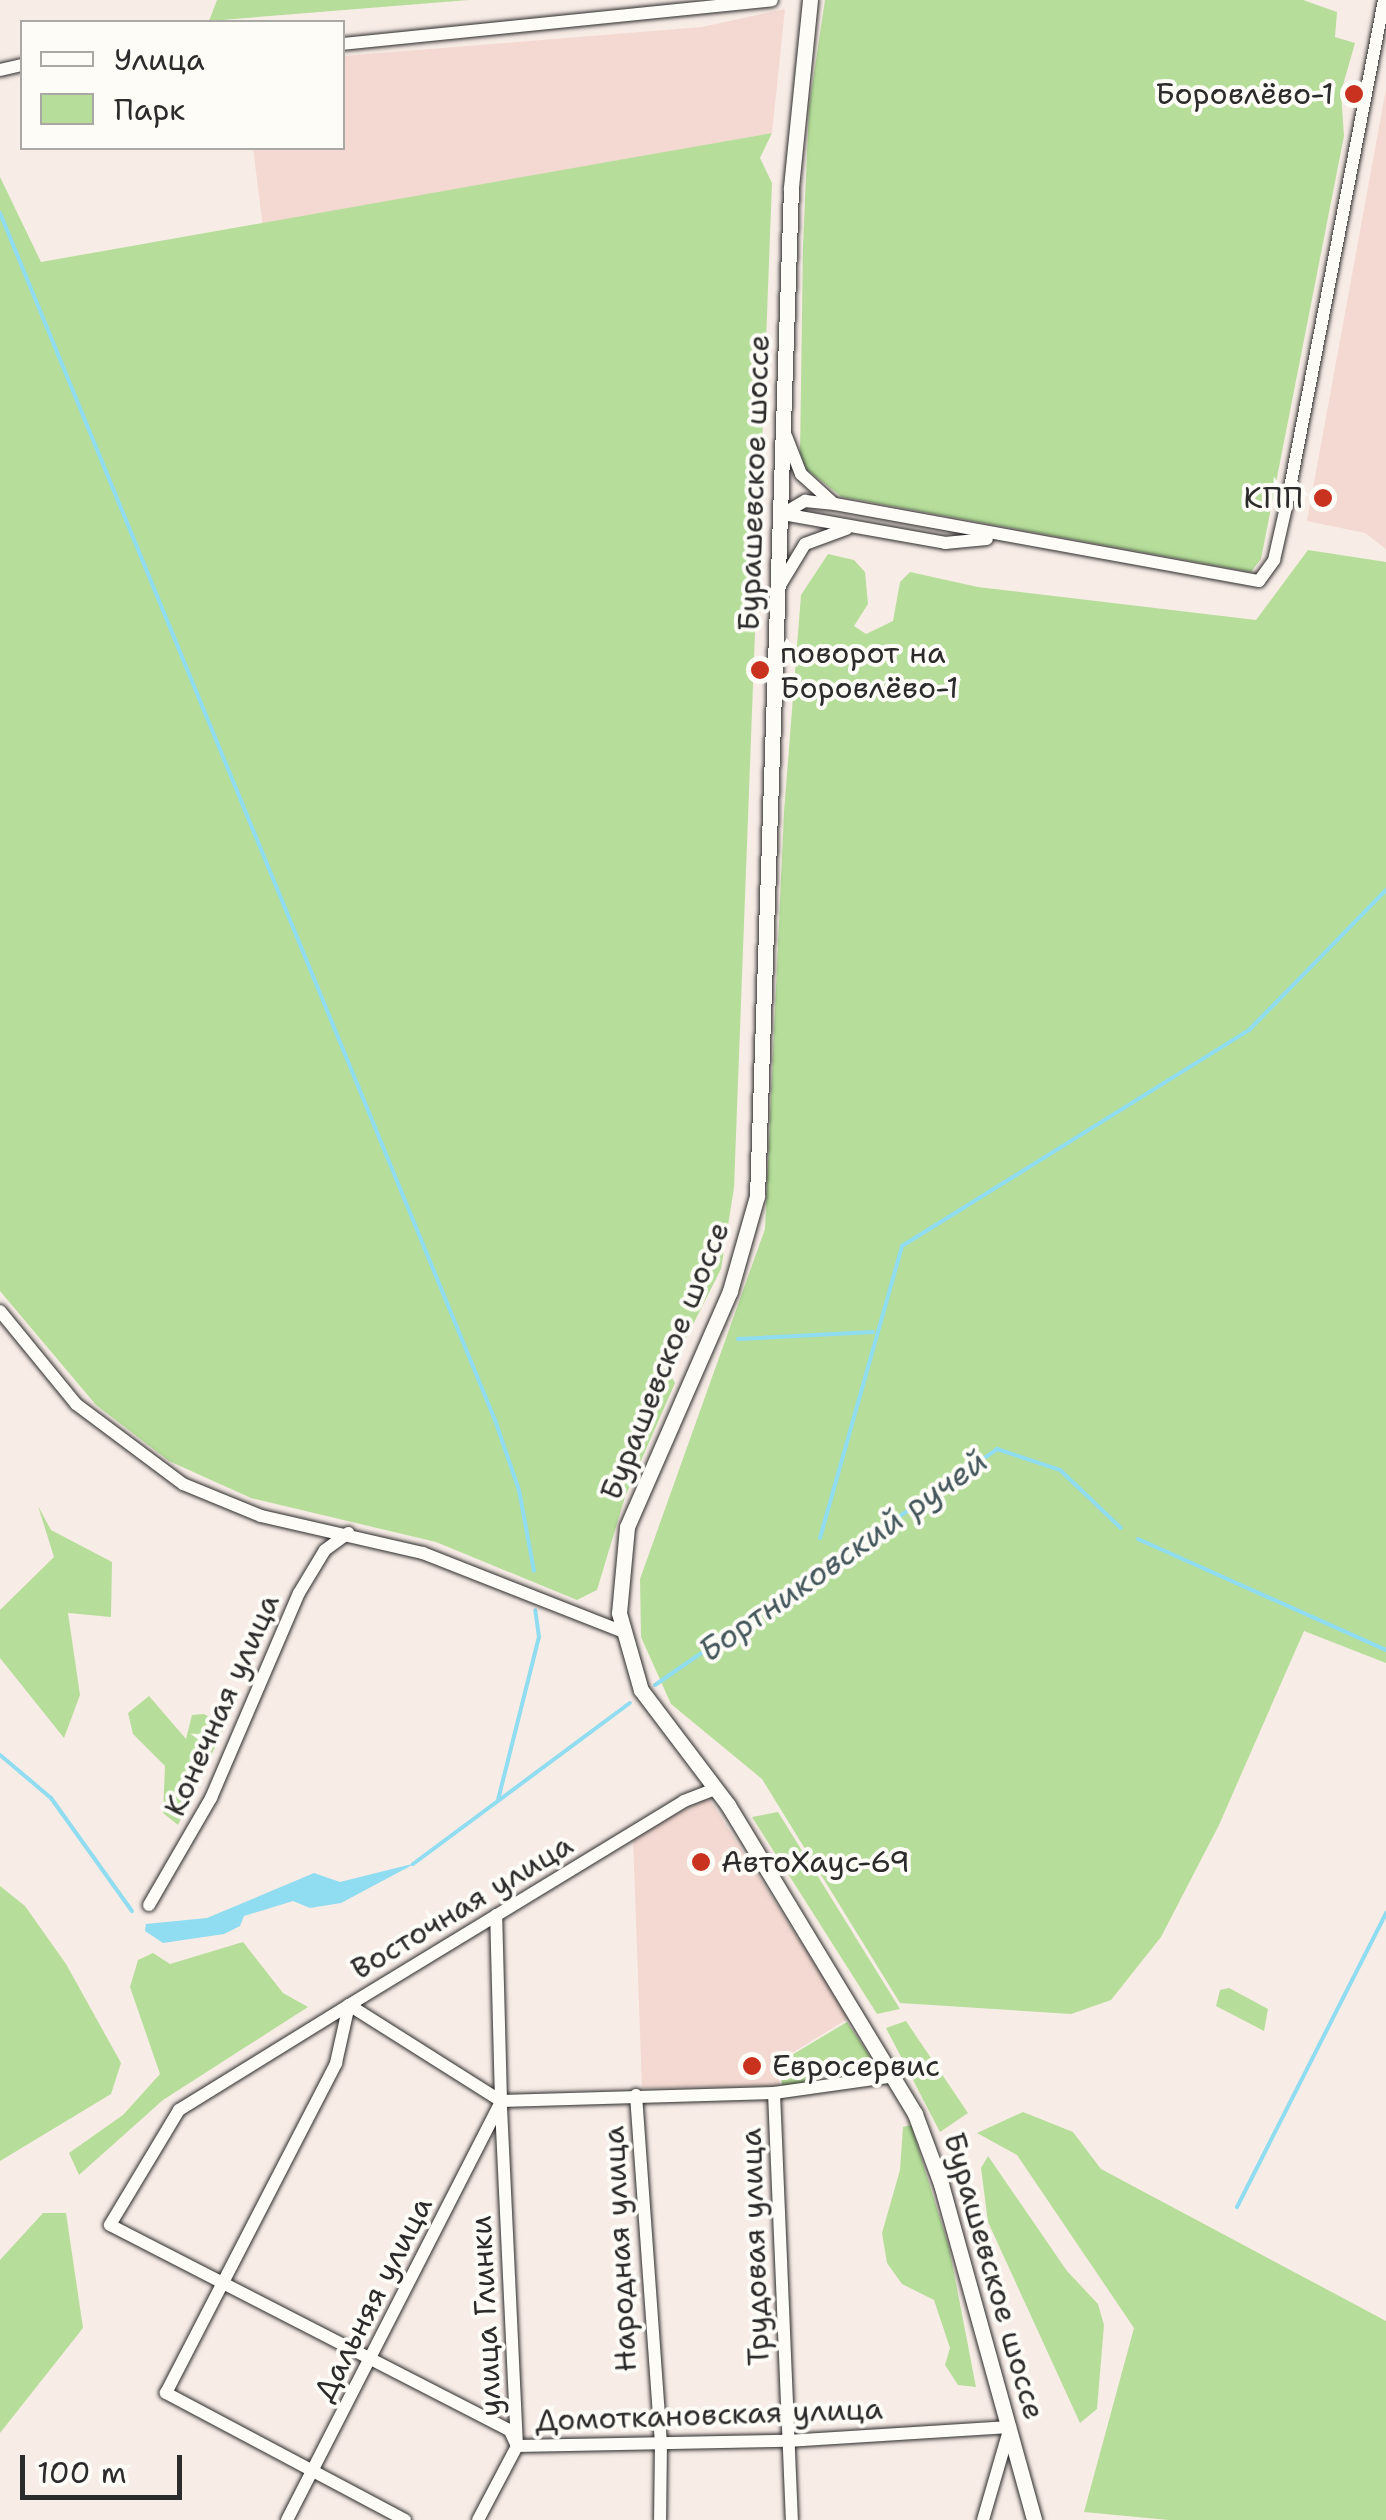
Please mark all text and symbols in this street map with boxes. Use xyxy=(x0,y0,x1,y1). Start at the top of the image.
legend xyxy=(20,20,345,150)
text: Улица xyxy=(114,39,205,80)
place label: Боровлёво-1 xyxy=(1155,76,1334,112)
marker: Боровлёво-1 xyxy=(1343,83,1365,105)
text: Парк xyxy=(114,89,185,130)
street label: Бурашевское шоссе xyxy=(731,334,777,632)
place label: КПП xyxy=(1243,480,1303,516)
marker: КПП xyxy=(1312,487,1334,509)
place label: поворот на Боровлёво-1 xyxy=(780,635,959,706)
marker: поворот на Боровлёво-1 xyxy=(749,659,771,681)
street label: Бурашевское шоссе xyxy=(593,1217,737,1505)
water label: Бортниковский ручей xyxy=(691,1442,995,1670)
street label: Конечная улица xyxy=(157,1588,287,1822)
street label: Восточная улица xyxy=(345,1827,579,1987)
place label: АвтоХаус-69 xyxy=(721,1844,910,1880)
marker: АвтоХаус-69 xyxy=(690,1851,712,1873)
place label: Евросервис xyxy=(772,2048,940,2084)
marker: Евросервис xyxy=(741,2055,763,2077)
street label: Народная улица xyxy=(596,2125,644,2373)
street label: Трудовая улица xyxy=(733,2128,777,2366)
street label: Бурашевское шоссе xyxy=(936,2128,1052,2424)
street label: Дальняя улица xyxy=(306,2191,440,2407)
street label: улица Глинки xyxy=(463,2214,509,2418)
street label: Домоткановская улица xyxy=(535,2391,883,2439)
scale bar xyxy=(25,2435,188,2497)
text: 100 m xyxy=(37,2452,127,2493)

